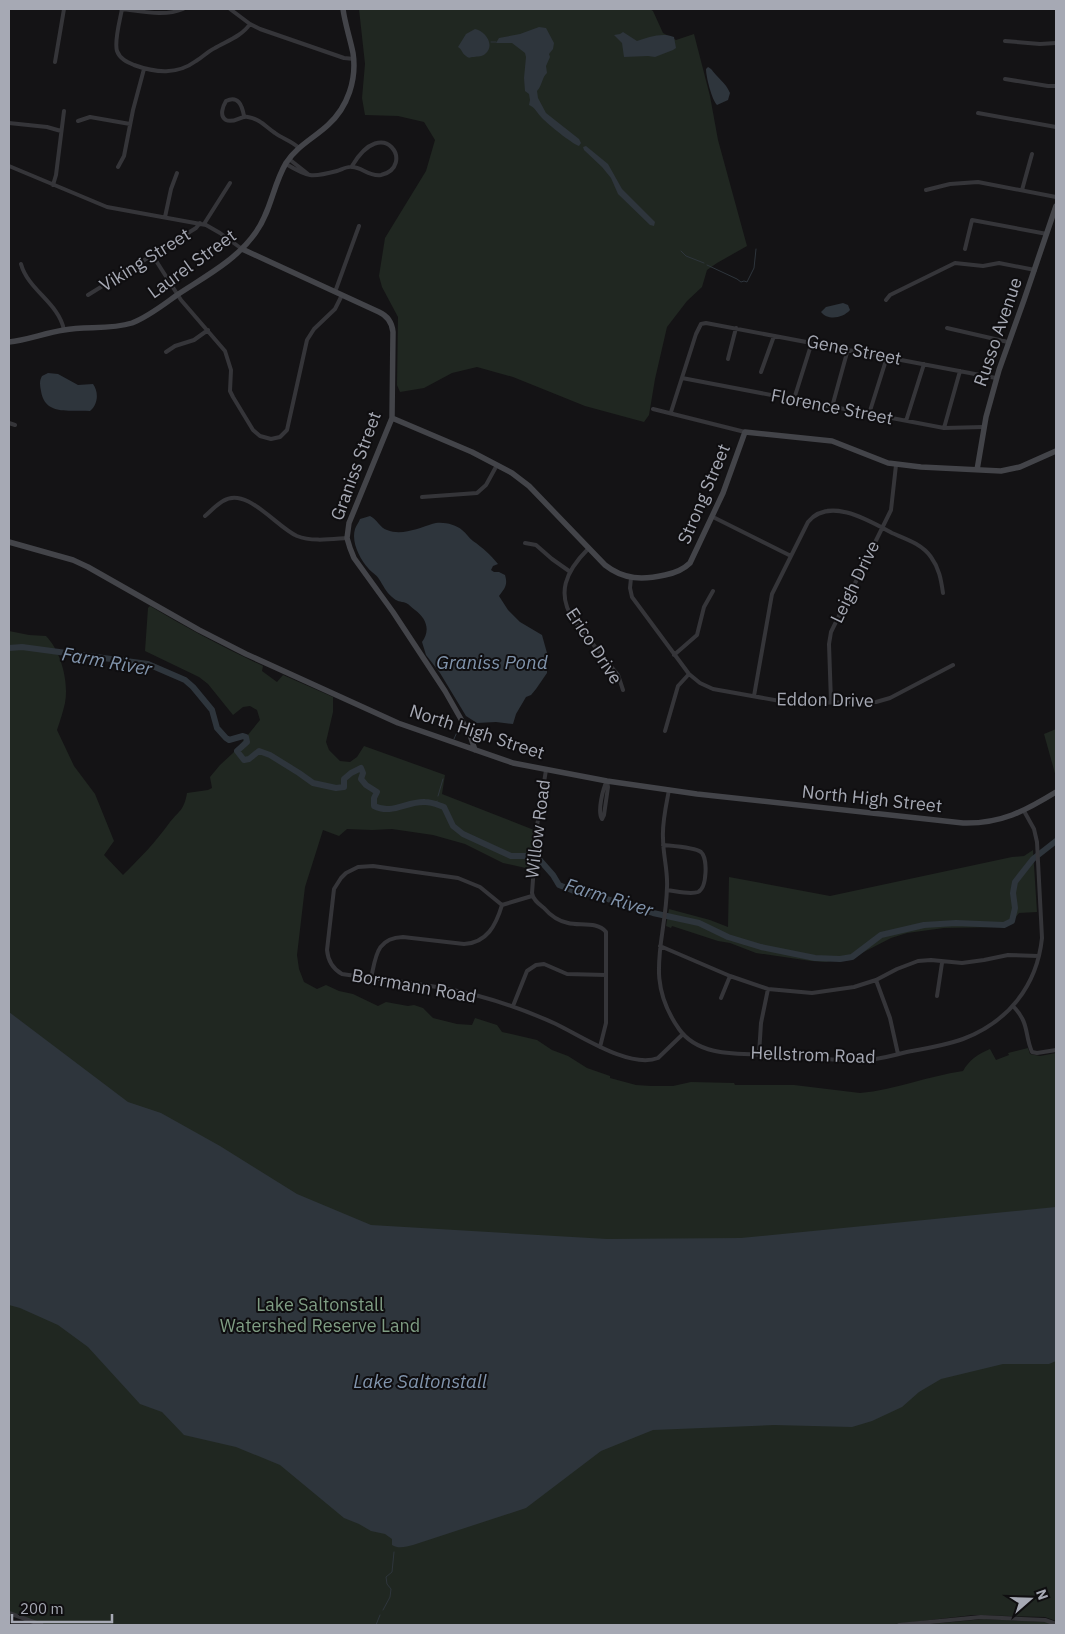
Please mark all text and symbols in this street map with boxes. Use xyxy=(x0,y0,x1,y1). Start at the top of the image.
street label: Viking Street xyxy=(95,223,194,297)
street label: Laurel Street xyxy=(143,224,240,303)
street label: Russo Avenue xyxy=(968,274,1027,389)
street label: Gene Street xyxy=(805,329,903,370)
street label: Florence Street xyxy=(769,383,895,430)
street label: Graniss Street xyxy=(325,408,386,524)
street label: Strong Street xyxy=(672,440,735,547)
street label: Leigh Drive xyxy=(825,537,884,627)
street label: Erico Drive xyxy=(561,603,628,688)
water label: Farm River xyxy=(60,641,155,681)
water label: Graniss Pond xyxy=(436,650,549,674)
street label: Eddon Drive xyxy=(776,687,874,712)
street label: North High Street xyxy=(407,699,548,764)
street label: Willow Road xyxy=(520,778,555,880)
street label: North High Street xyxy=(801,780,943,817)
water label: Farm River xyxy=(562,872,657,922)
street label: Borrmann Road xyxy=(350,963,478,1008)
street label: Hellstrom Road xyxy=(750,1041,876,1068)
park label: Lake Saltonstall Watershed Reserve Land xyxy=(220,1293,420,1337)
water label: Lake Saltonstall xyxy=(353,1369,487,1393)
north arrow xyxy=(1005,1574,1055,1624)
text: N xyxy=(1032,1587,1052,1602)
scale bar xyxy=(12,1592,112,1624)
text: 200 m xyxy=(20,1599,64,1618)

